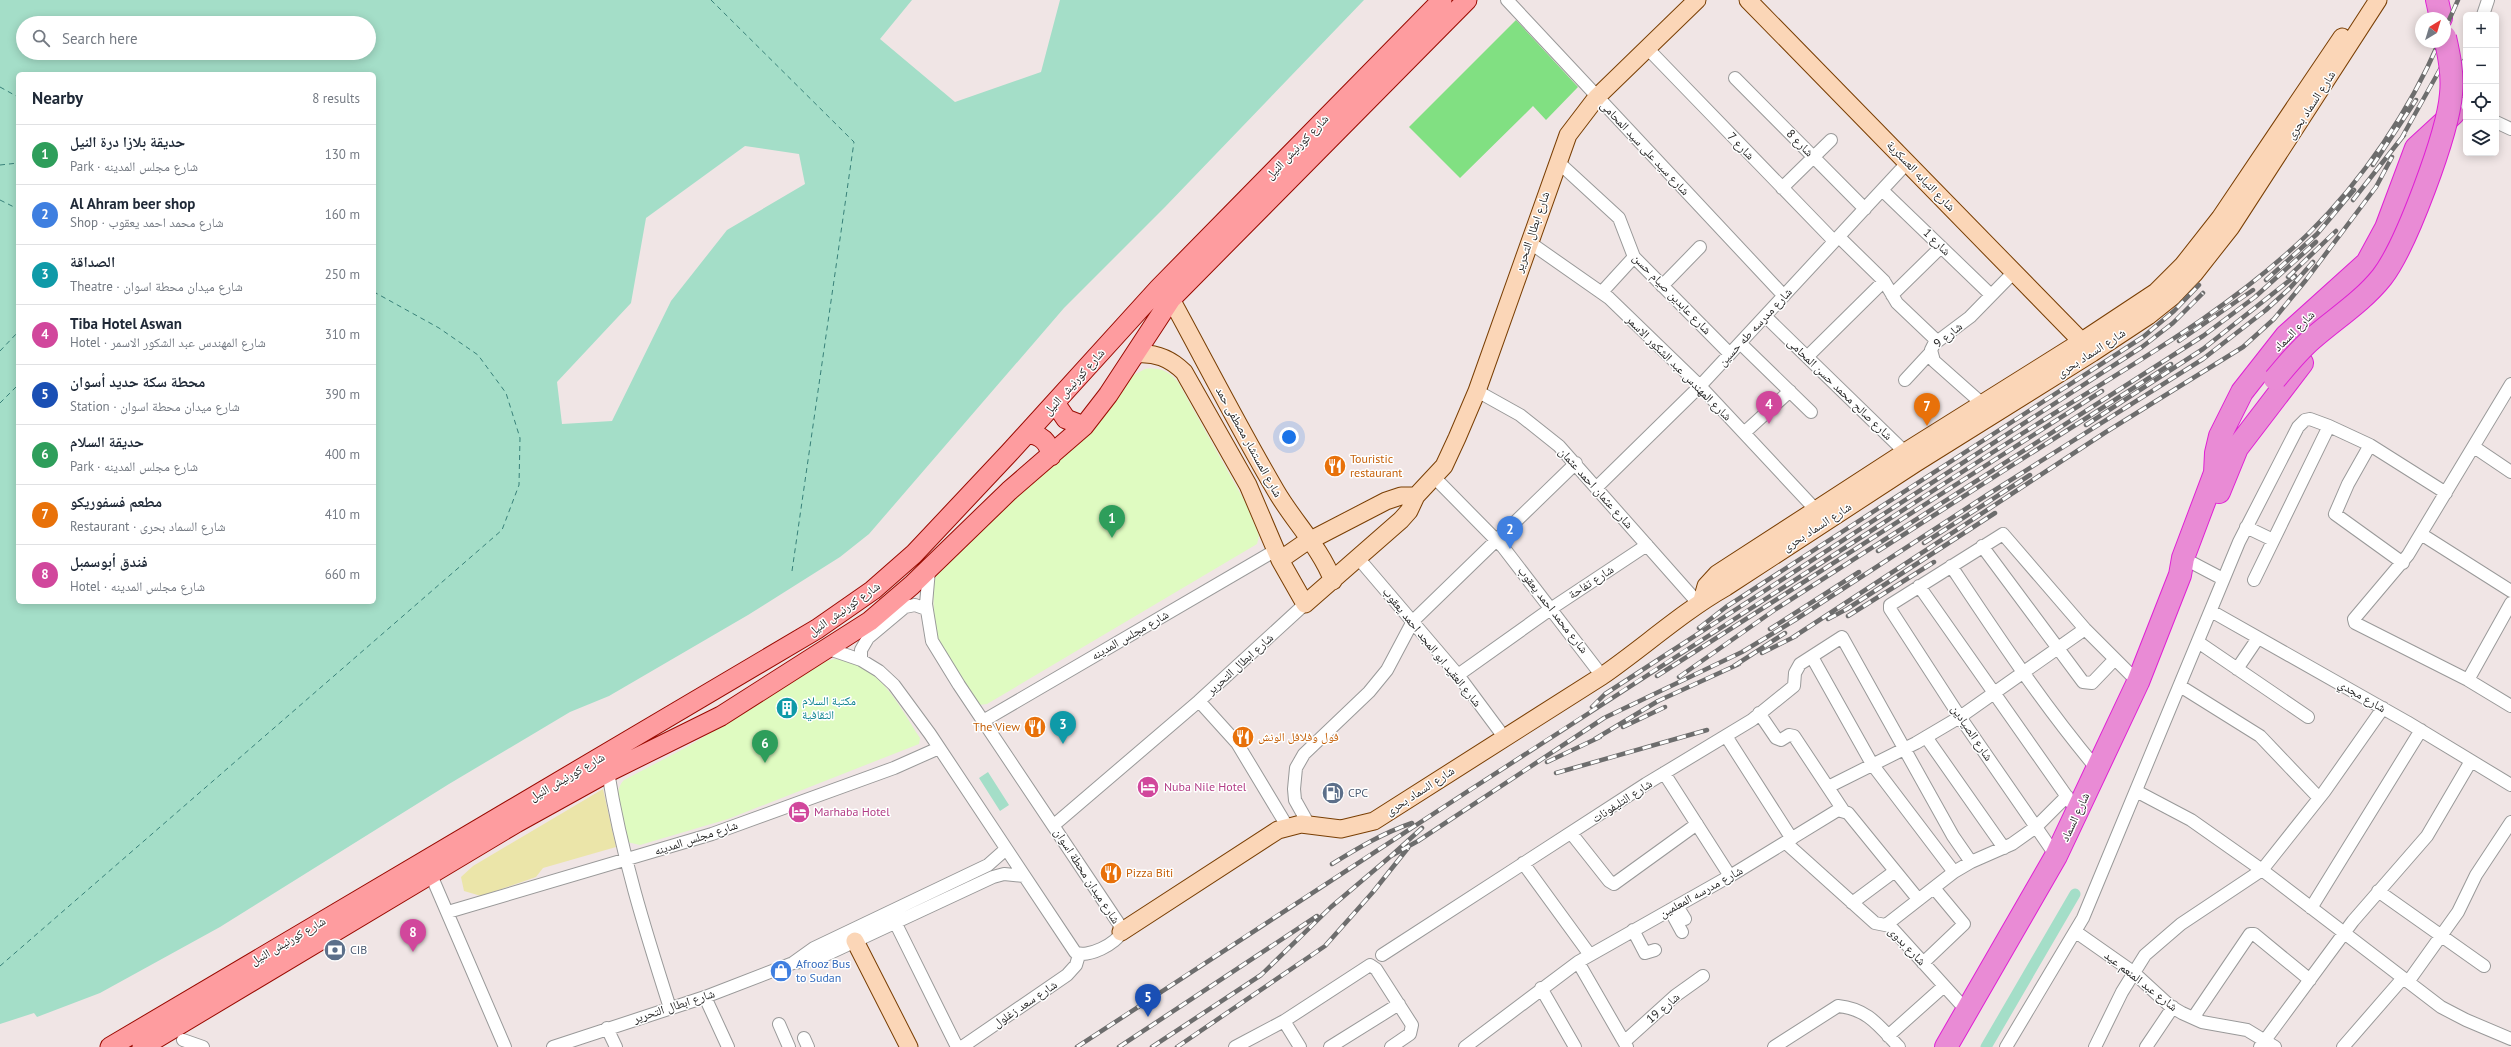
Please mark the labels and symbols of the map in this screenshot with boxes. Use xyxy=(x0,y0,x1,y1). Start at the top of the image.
north arrow xyxy=(2415,12,2451,48)
street label: شارع السماد بحرى xyxy=(2283,67,2339,143)
street label: شارع سيد على سيد المحامى xyxy=(1597,97,1693,199)
street label: شارع كورنيش النيل xyxy=(1262,111,1332,183)
street label: شارع 8 xyxy=(1783,126,1817,160)
street label: شارع 7 xyxy=(1724,129,1758,163)
street label: شارع النيابه العسكرية xyxy=(1883,137,1959,215)
street label: شارع ابطال التحرير xyxy=(1510,189,1553,276)
street label: شارع 1 xyxy=(1920,225,1954,259)
street label: شارع عابدين صيام حسن xyxy=(1629,250,1715,338)
street label: شارع مدرسه طه حسين xyxy=(1714,284,1796,370)
street label: شارع السماد xyxy=(2270,307,2318,355)
street label: شارع المهندس عبد الشكور الاسمر xyxy=(1622,311,1735,424)
street label: شارع 9 xyxy=(1930,318,1966,351)
street label: شارع السماد بحرى xyxy=(2053,325,2129,381)
street label: شارع صالح محمد حسن المحامى xyxy=(1784,334,1896,444)
street label: شارع كورنيش النيل xyxy=(1040,345,1108,419)
street label: شارع المستشار مصطفى حمد xyxy=(1212,384,1286,500)
pin: 4 xyxy=(1756,391,1782,424)
pin: 7 xyxy=(1914,393,1940,426)
your location xyxy=(1279,427,1299,447)
street label: شارع عثمان احمد عثمان xyxy=(1555,444,1637,532)
place label: Touristic restaurant xyxy=(1350,451,1402,480)
restaurant icon: Touristic restaurant xyxy=(1322,453,1348,479)
street label: شارع السماد بحرى xyxy=(1779,499,1855,555)
pin: 1 xyxy=(1099,505,1125,538)
pin: 2 xyxy=(1497,516,1523,549)
street label: شارع تفاحة xyxy=(1565,561,1617,603)
street label: شارع محمد احمد يعقوب xyxy=(1514,563,1592,657)
street label: شارع كورنيش النيل xyxy=(805,578,883,640)
street label: شارع العقيد ابو المجد احمد يعقوب xyxy=(1379,584,1485,710)
street label: شارع مجلس المدينه xyxy=(1088,606,1172,664)
street label: شارع ابطال التحرير xyxy=(1202,630,1277,699)
street label: شارع مجدي xyxy=(2334,676,2389,718)
place label: مكتبة السلام الثقافية xyxy=(802,693,856,722)
building icon: مكتبة السلام الثقافية xyxy=(774,695,800,721)
street label: شارع الصيادين xyxy=(1947,702,1997,764)
pin: 3 xyxy=(1050,711,1076,744)
restaurant icon: The View xyxy=(1022,714,1048,740)
place label: The View xyxy=(973,719,1020,734)
restaurant icon: فول وفلافل الونش xyxy=(1230,724,1256,750)
place label: فول وفلافل الونش xyxy=(1258,729,1339,744)
pin: 6 xyxy=(752,730,778,763)
street label: شارع كورنيش النيل xyxy=(526,749,608,805)
street label: شارع السماد بحرى xyxy=(1382,763,1458,819)
hotel icon: Nuba Nile Hotel xyxy=(1135,774,1161,800)
street label: شارع التليفونات xyxy=(1589,775,1655,826)
place label: Nuba Nile Hotel xyxy=(1164,779,1247,794)
fuel station icon: CPC xyxy=(1320,780,1346,806)
place label: CPC xyxy=(1348,785,1368,800)
street label: شارع السماد xyxy=(2057,790,2093,844)
hotel icon: Marhaba Hotel xyxy=(786,799,812,825)
place label: Marhaba Hotel xyxy=(814,804,890,819)
street label: شارع مجلس المدينه xyxy=(652,817,740,859)
street label: شارع ميدان محطة اسوان xyxy=(1050,825,1124,927)
restaurant icon: Pizza Biti xyxy=(1098,860,1124,886)
street label: شارع مدرسه المعلمين xyxy=(1656,862,1746,922)
place label: Pizza Biti xyxy=(1126,865,1173,880)
street label: شارع كورنيش النيل xyxy=(247,913,329,969)
pin: 8 xyxy=(400,919,426,952)
street label: شارع بدوى xyxy=(1885,923,1930,969)
bank icon: CIB xyxy=(322,937,348,963)
place label: CIB xyxy=(350,942,367,957)
street label: شارع عبد المنعم عيد xyxy=(2101,947,2181,1015)
place label: Afrooz Bus to Sudan xyxy=(796,956,850,985)
shop icon: Afrooz Bus to Sudan xyxy=(768,958,794,984)
street label: شارع سعد زغلول xyxy=(990,977,1060,1031)
pin: 5 xyxy=(1135,984,1161,1017)
street label: شارع ابطال التحرير xyxy=(630,985,717,1027)
street label: شارع 19 xyxy=(1643,989,1683,1027)

